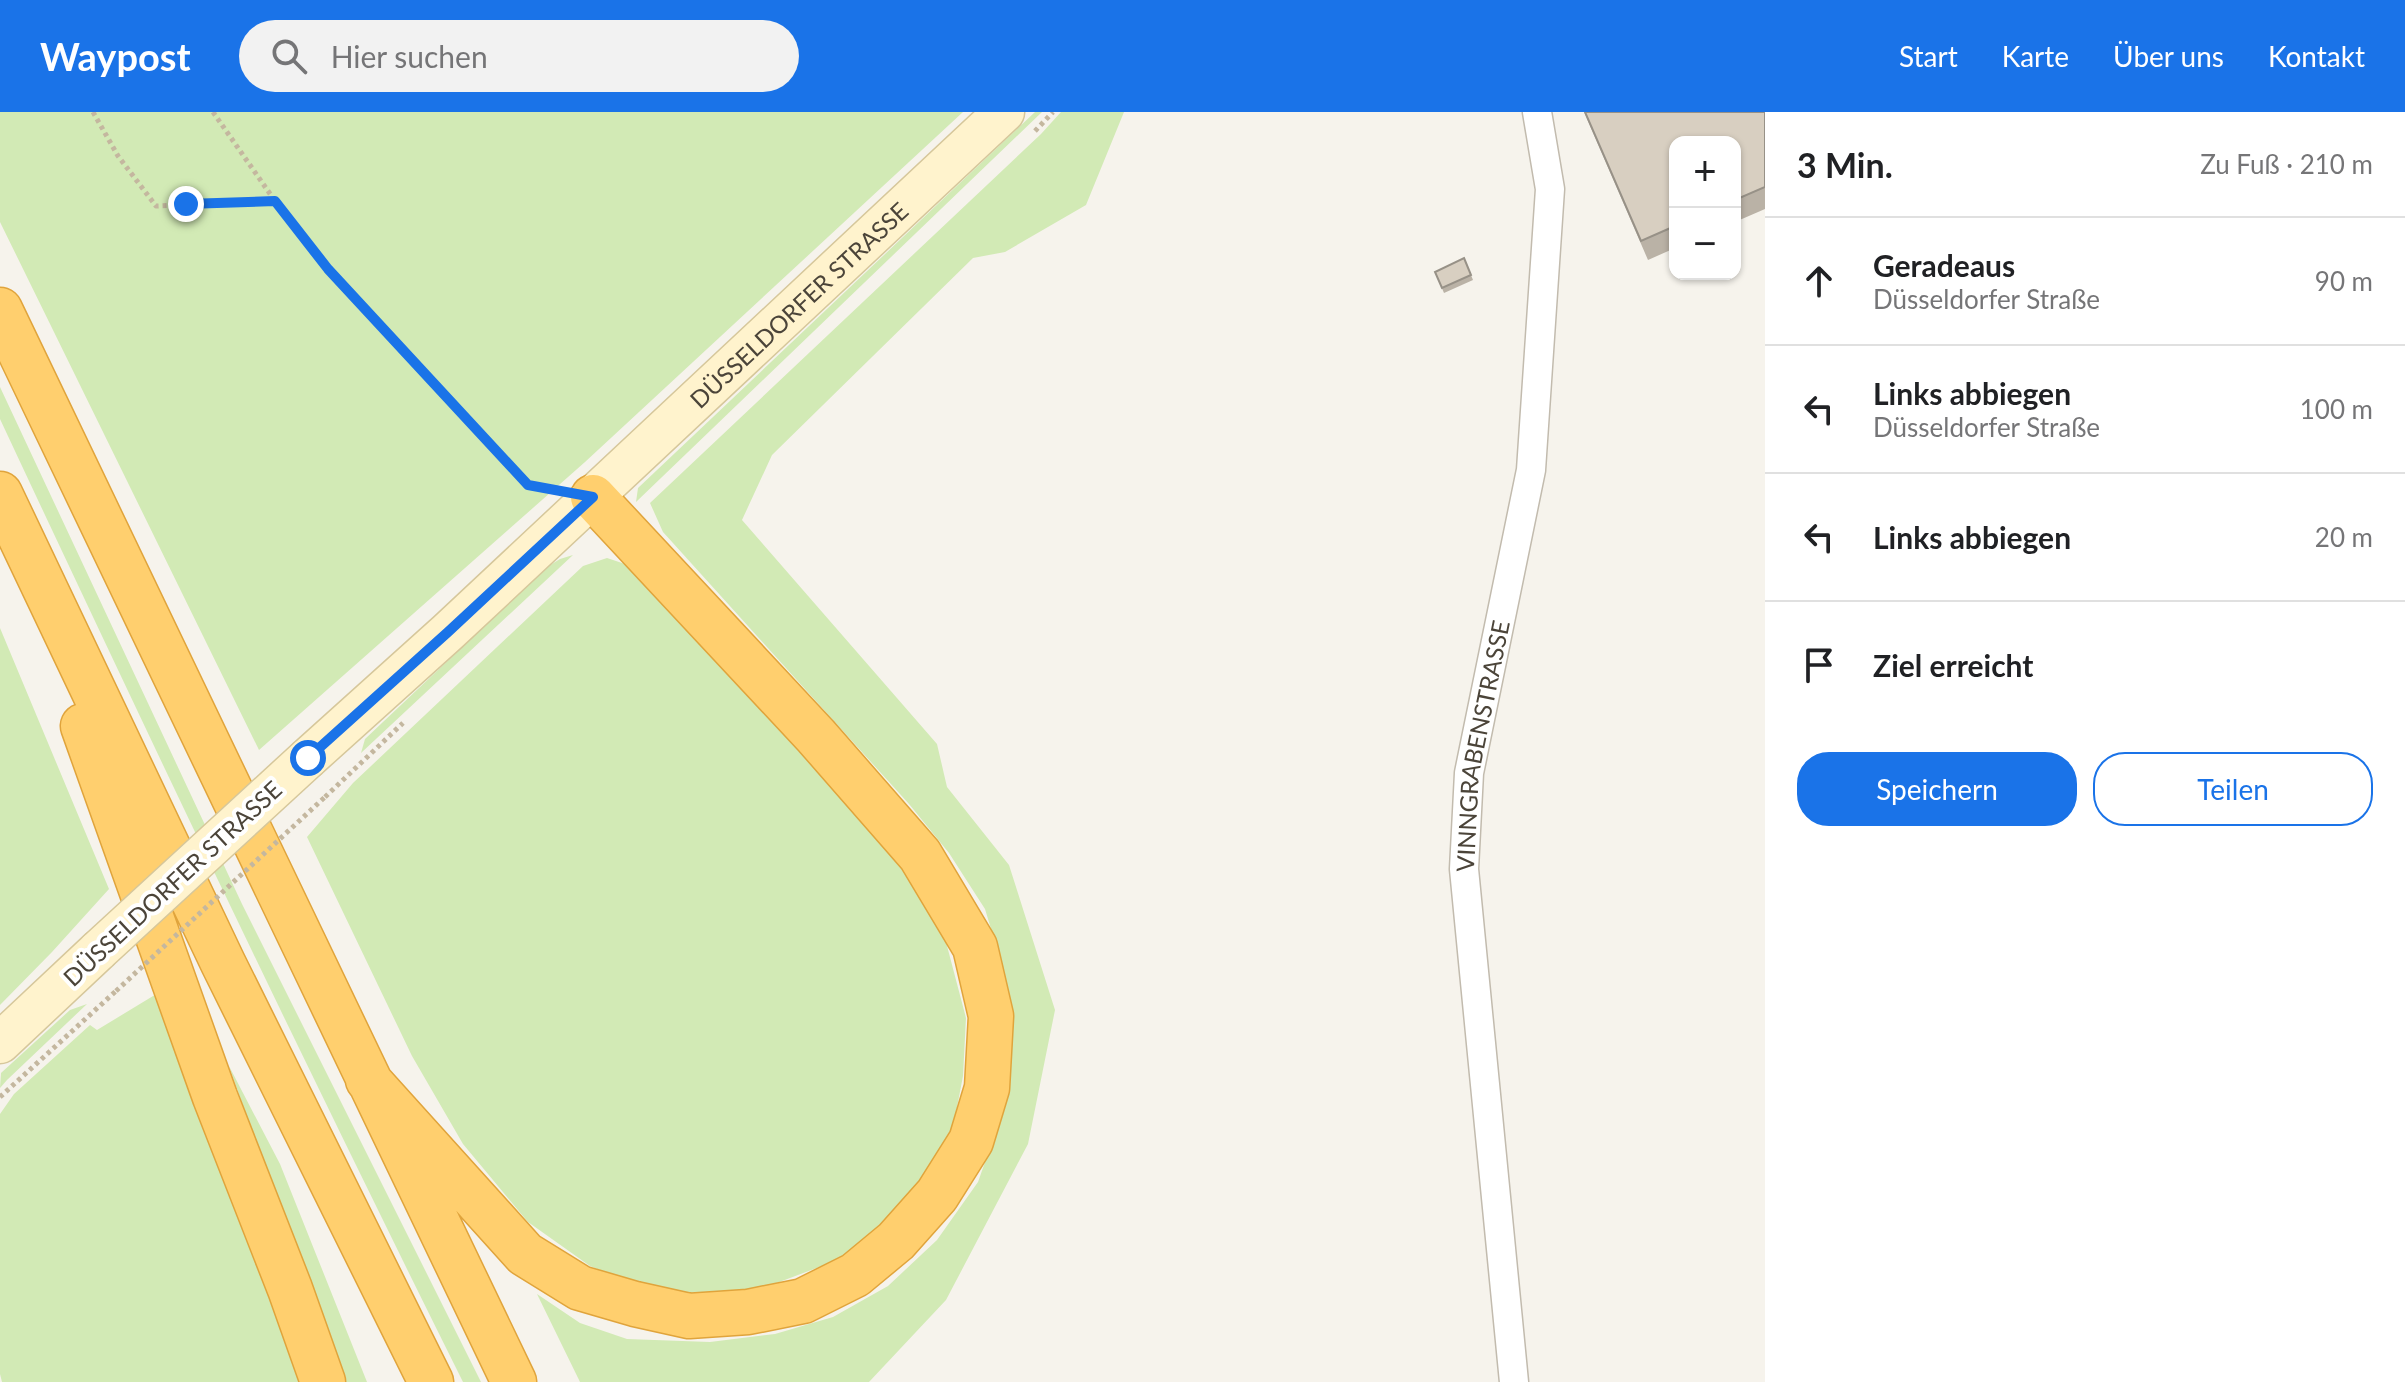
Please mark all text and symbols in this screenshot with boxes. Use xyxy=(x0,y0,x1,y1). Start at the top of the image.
search box xyxy=(239,20,799,92)
text: Waypost xyxy=(40,33,191,79)
icon: search xyxy=(267,34,311,78)
text: Hier suchen xyxy=(331,38,488,74)
text: Start xyxy=(1899,39,1958,73)
text: Karte xyxy=(2002,39,2069,73)
text: Über uns xyxy=(2113,39,2224,73)
text: Kontakt xyxy=(2268,39,2365,73)
map controls xyxy=(1669,136,1741,280)
button: + xyxy=(1669,136,1741,208)
text: 3 Min. xyxy=(1797,144,1893,185)
text: Zu Fuß · 210 m xyxy=(2200,148,2373,180)
route end xyxy=(168,186,204,222)
street label: DÜSSELDORFER STRASSE xyxy=(683,195,913,413)
button: − xyxy=(1669,208,1741,280)
text: Geradeaus xyxy=(1873,247,2015,283)
icon: ahead xyxy=(1797,259,1841,303)
text: 90 m xyxy=(2315,265,2373,297)
text: Düsseldorfer Straße xyxy=(1873,283,2100,315)
text: Links abbiegen xyxy=(1873,375,2071,411)
icon: left xyxy=(1797,387,1841,431)
text: 100 m xyxy=(2300,393,2373,425)
text: Düsseldorfer Straße xyxy=(1873,411,2100,443)
icon: left xyxy=(1797,515,1841,559)
text: Links abbiegen xyxy=(1873,519,2071,555)
text: 20 m xyxy=(2315,521,2373,553)
street label: VINNGRABENSTRASSE xyxy=(1449,617,1514,873)
icon: arrive xyxy=(1797,643,1841,687)
text: Ziel erreicht xyxy=(1873,647,2033,683)
route start xyxy=(290,740,326,776)
button: Speichern xyxy=(1797,752,2077,826)
button: Teilen xyxy=(2093,752,2373,826)
street label: DÜSSELDORFER STRASSE xyxy=(57,774,287,992)

